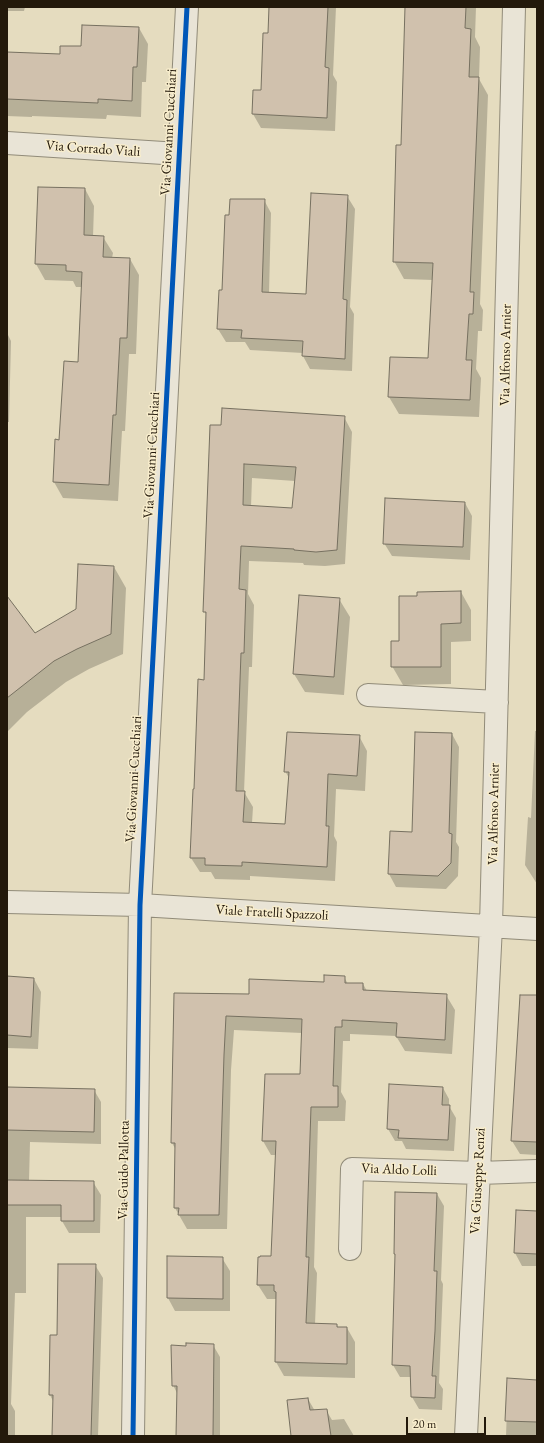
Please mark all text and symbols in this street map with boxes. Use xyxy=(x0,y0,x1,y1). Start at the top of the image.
street label: Via Giovanni Cucchiari xyxy=(157,68,181,196)
street label: Via Corrado Viali xyxy=(45,137,141,161)
street label: Via Alfonso Arnier xyxy=(497,304,515,406)
street label: Via Giovanni Cucchiari xyxy=(140,391,164,519)
street label: Via Giovanni Cucchiari xyxy=(122,715,146,843)
street label: Via Alfonso Arnier xyxy=(485,763,503,865)
street label: Viale Fratelli Spazzoli xyxy=(215,902,329,924)
street label: Via Guido Pallotta xyxy=(115,1120,133,1220)
street label: Via Giuseppe Renzi xyxy=(467,1127,489,1235)
street label: Via Aldo Lolli xyxy=(361,1160,437,1180)
scale bar xyxy=(408,1409,488,1435)
text: 20 m xyxy=(413,1416,436,1432)

